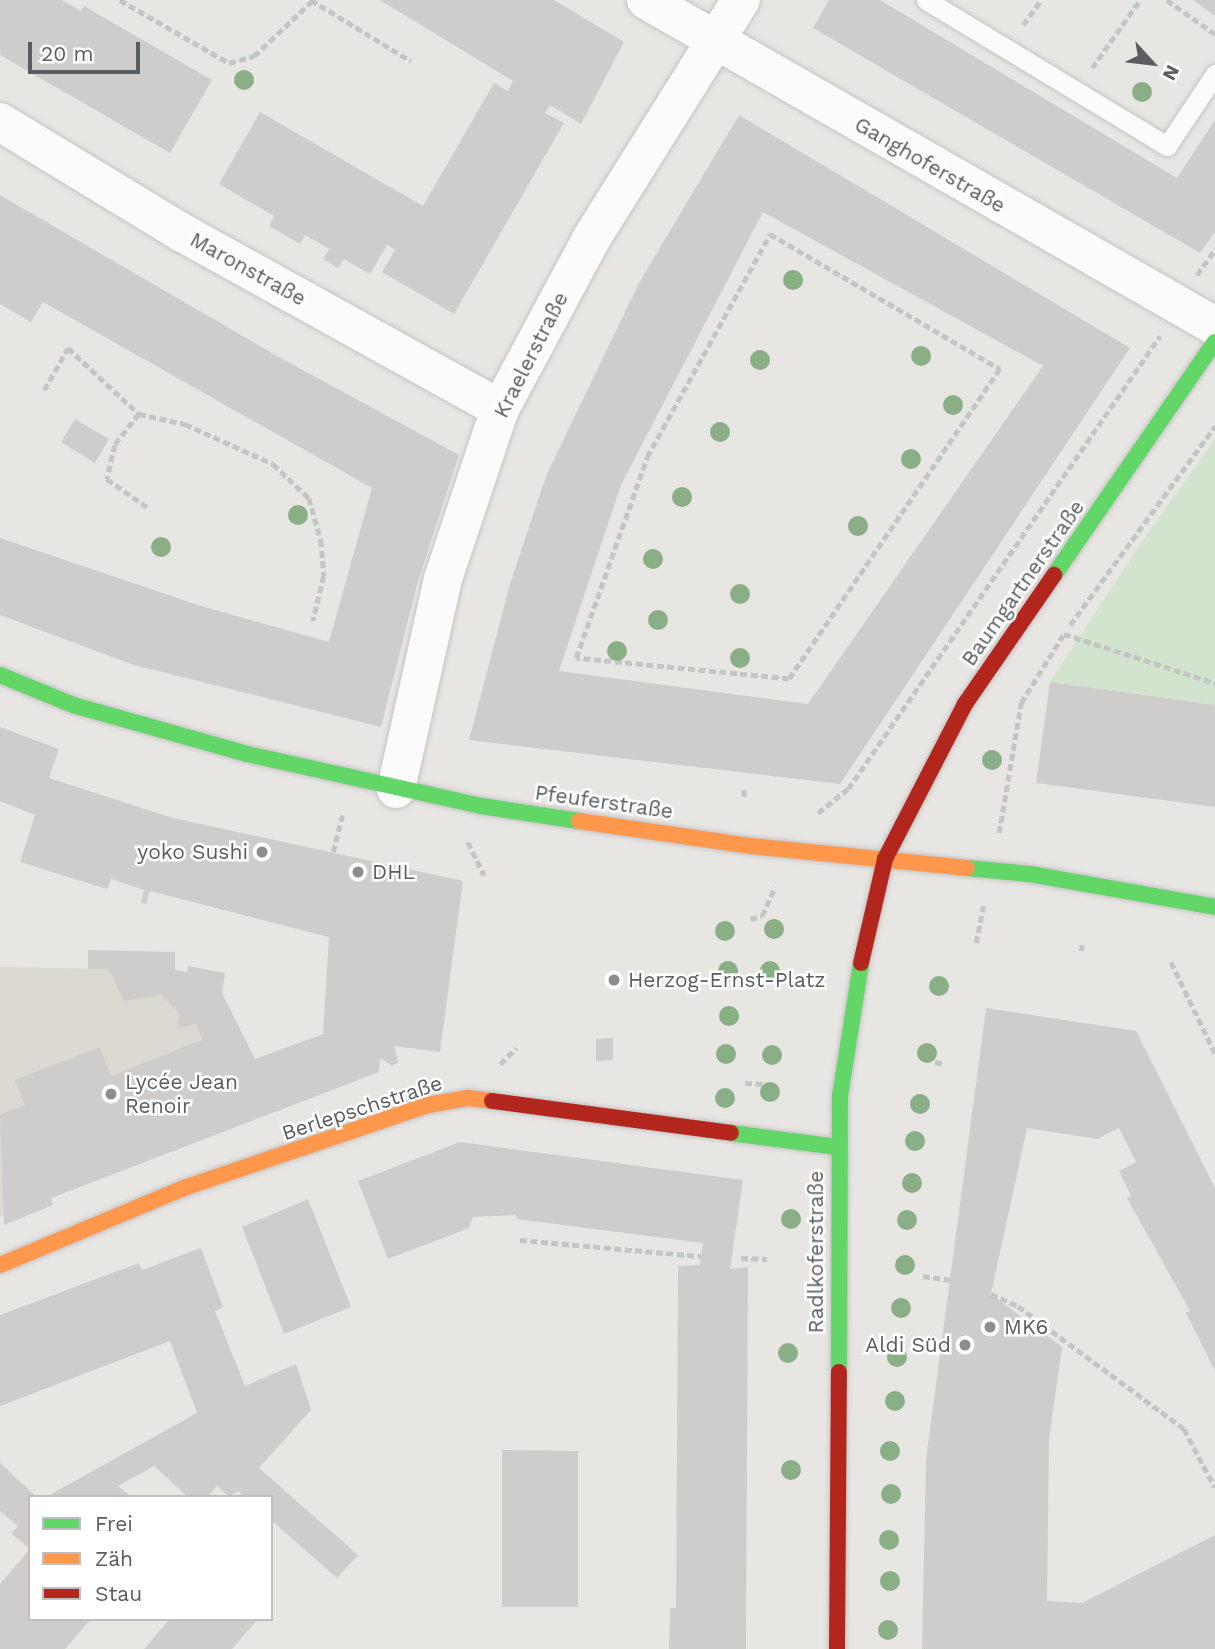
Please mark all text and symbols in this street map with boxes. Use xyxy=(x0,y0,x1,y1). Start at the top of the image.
scale bar xyxy=(32,28,144,72)
north arrow xyxy=(1117,28,1187,98)
text: 20 m xyxy=(41,41,93,66)
text: N xyxy=(1158,61,1185,84)
street label: Ganghoferstraße xyxy=(850,112,1010,218)
street label: Maronstraße xyxy=(186,227,310,311)
street label: Kraelerstraße xyxy=(488,288,574,422)
street label: Baumgartnerstraße xyxy=(956,495,1090,671)
street label: Pfeuferstraße xyxy=(533,780,675,824)
place label: yoko Sushi xyxy=(137,839,248,865)
marker: yoko Sushi xyxy=(254,844,270,860)
place label: DHL xyxy=(372,859,415,885)
marker: DHL xyxy=(350,864,366,880)
place label: Herzog-Ernst-Platz xyxy=(628,967,825,993)
marker: Herzog-Ernst-Platz xyxy=(606,972,622,988)
place label: Lycée Jean Renoir xyxy=(125,1069,238,1119)
street label: Berlepschstraße xyxy=(279,1070,445,1146)
marker: Lycée Jean Renoir xyxy=(103,1086,119,1102)
street label: Radlkoferstraße xyxy=(803,1171,829,1333)
place label: MK6 xyxy=(1004,1314,1048,1340)
marker: MK6 xyxy=(982,1319,998,1335)
place label: Aldi Süd xyxy=(865,1332,951,1358)
marker: Aldi Süd xyxy=(957,1337,973,1353)
legend xyxy=(28,1495,273,1621)
text: Frei xyxy=(95,1511,133,1536)
text: Zäh xyxy=(95,1546,133,1571)
text: Stau xyxy=(95,1581,142,1606)

